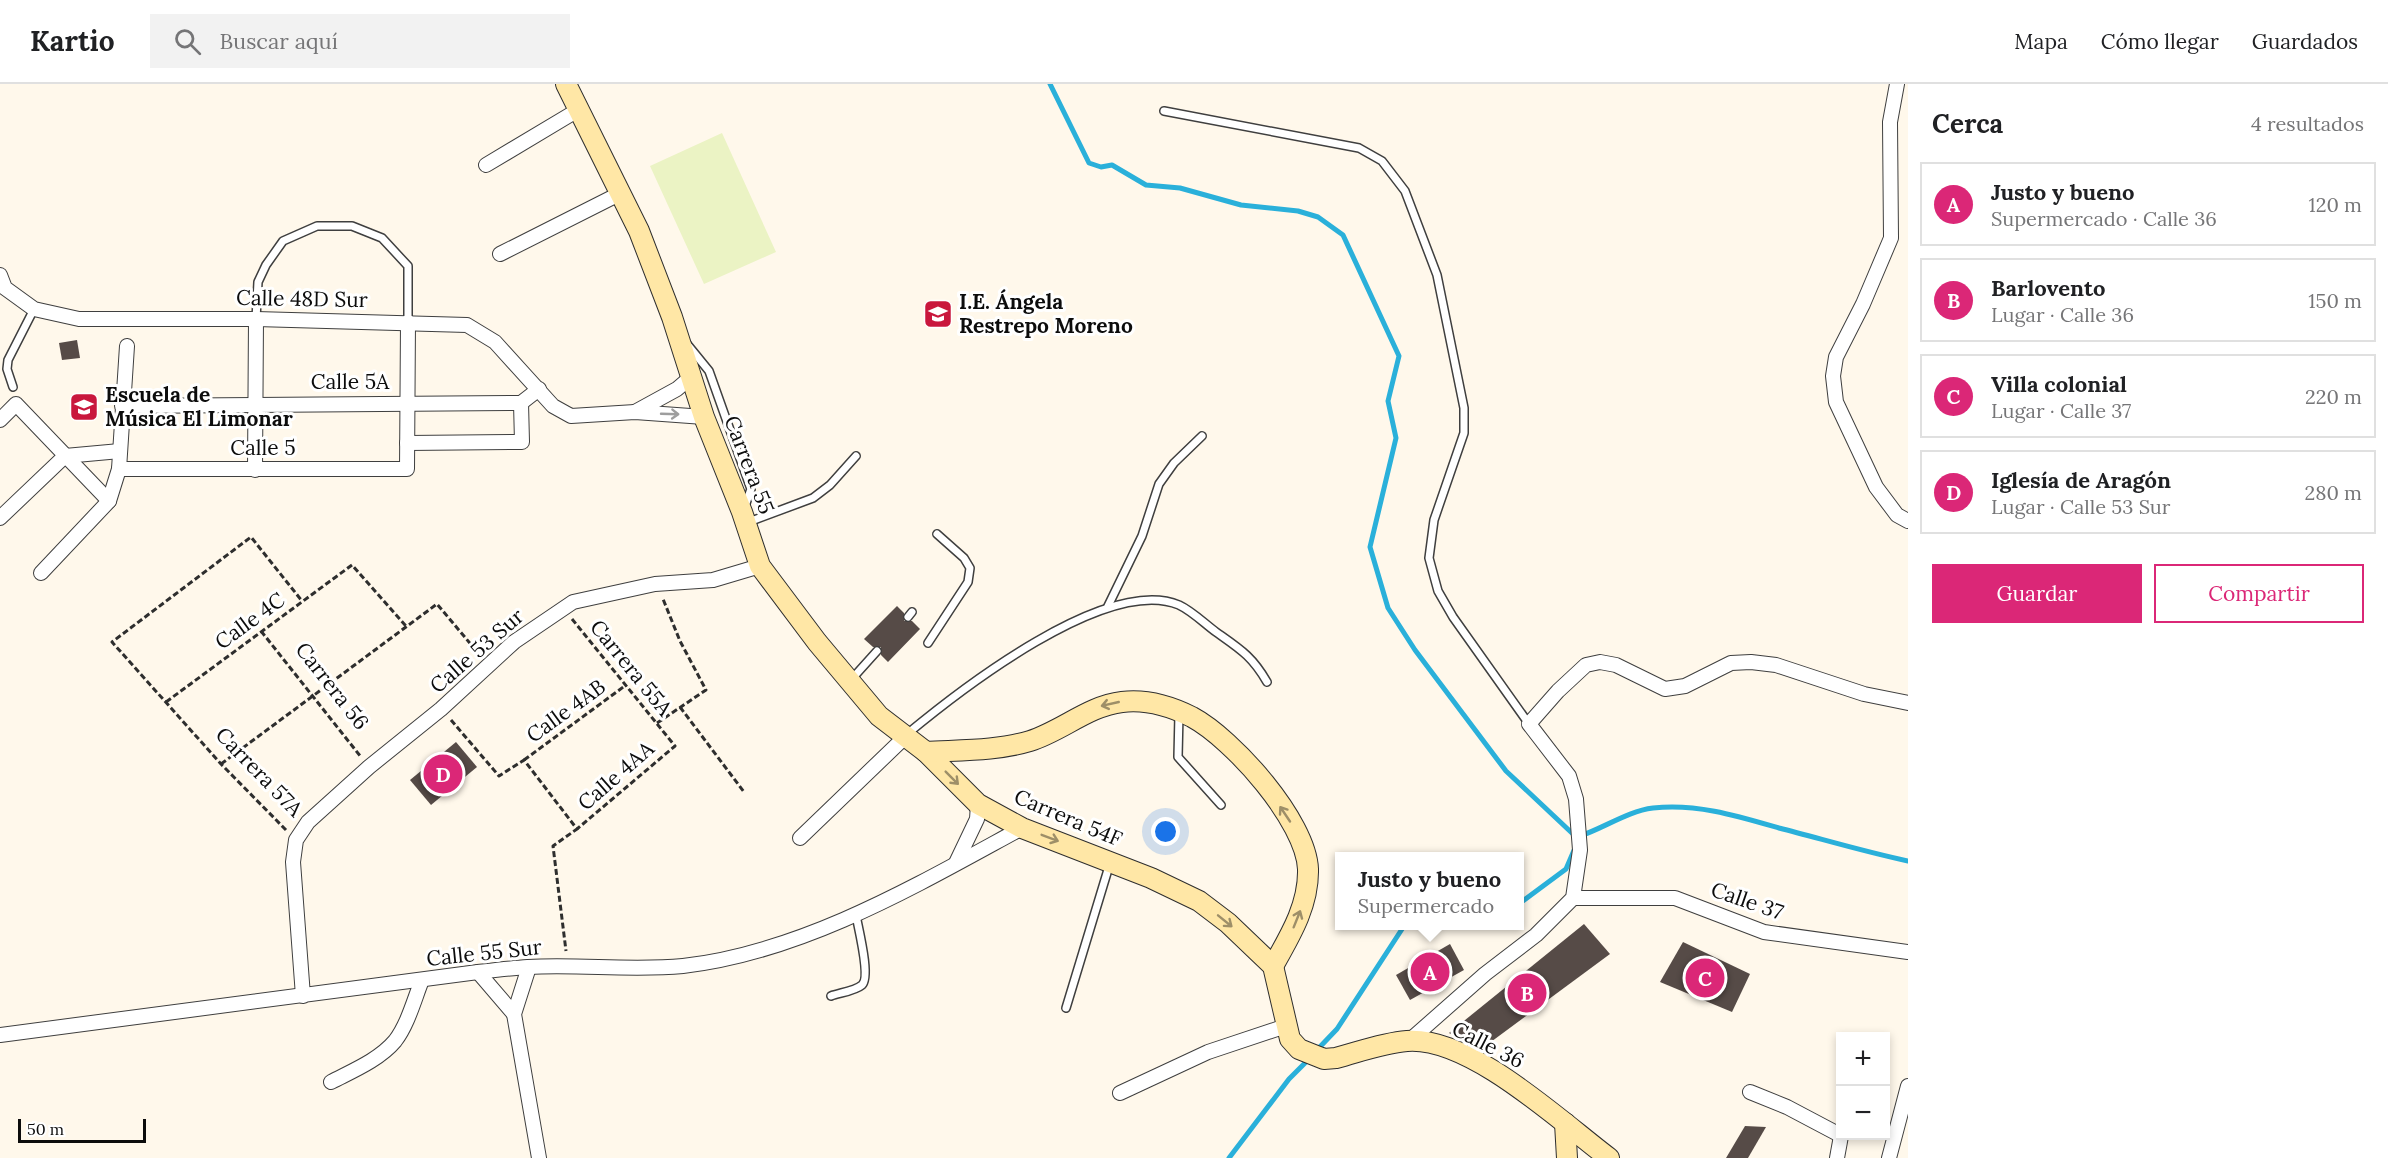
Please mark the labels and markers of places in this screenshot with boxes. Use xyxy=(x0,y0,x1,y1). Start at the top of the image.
place label: I.E. Ángela Restrepo Moreno xyxy=(959,288,1133,339)
school or university icon: I.E. Ángela Restrepo Moreno xyxy=(922,298,954,330)
place label: Escuela de Música El Limonar xyxy=(105,381,293,432)
school or university icon: Escuela de Música El Limonar xyxy=(68,391,100,423)
pin: D xyxy=(424,752,462,796)
pin: A xyxy=(1410,950,1450,994)
pin: C xyxy=(1686,956,1724,1000)
pin: B xyxy=(1508,970,1546,1016)

